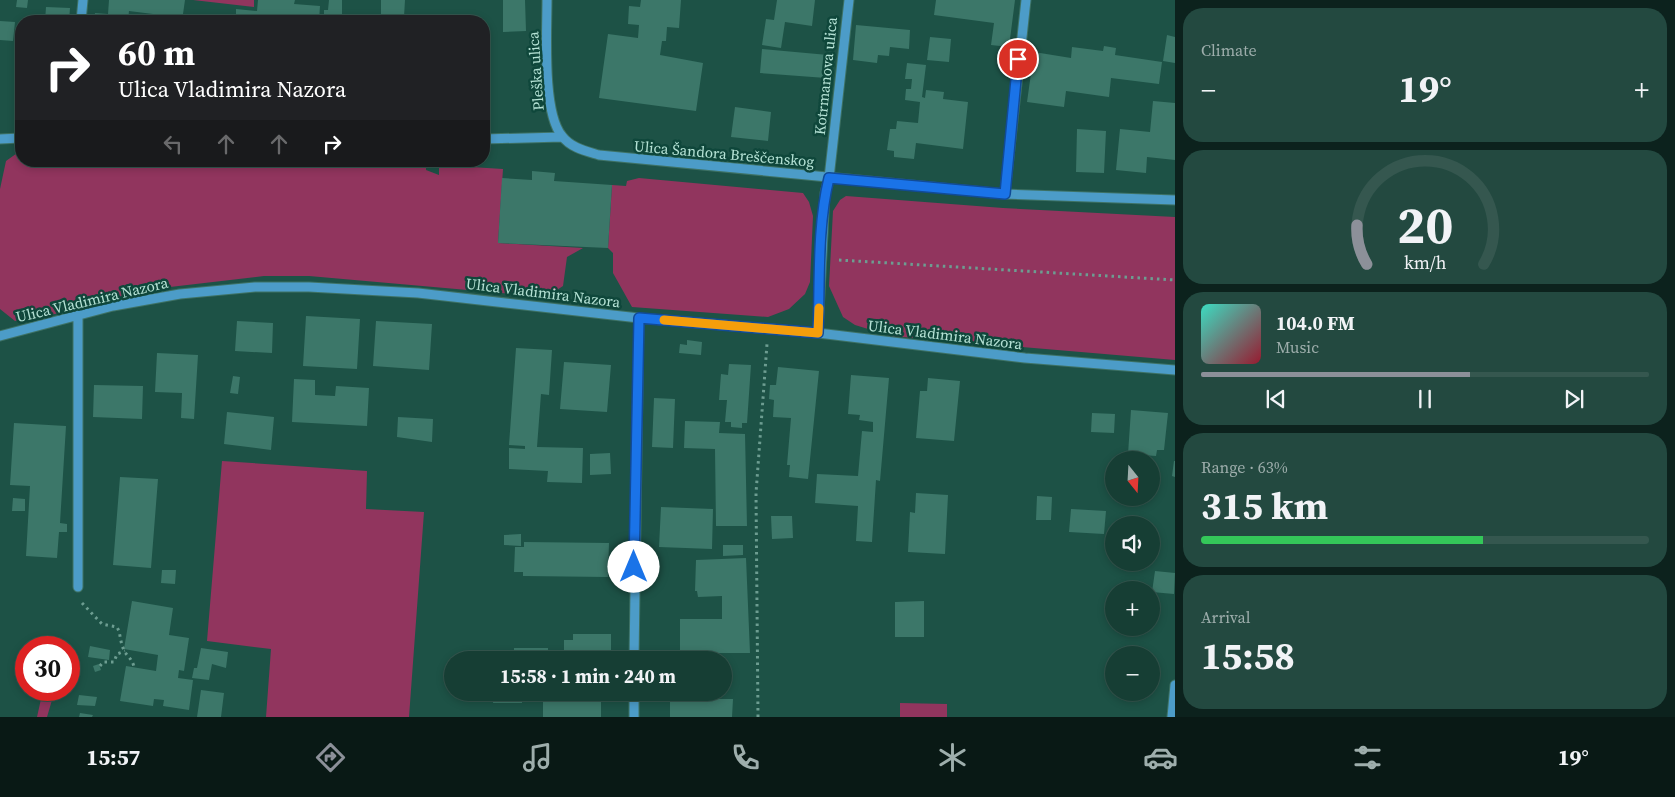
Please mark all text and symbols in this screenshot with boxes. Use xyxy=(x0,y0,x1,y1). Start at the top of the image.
street label: Kotrmanova ulica xyxy=(809,16,842,136)
text: 60 m xyxy=(118,29,195,77)
street label: Pleška ulica xyxy=(522,30,549,111)
icon: right xyxy=(35,35,100,100)
pin xyxy=(997,38,1039,80)
text: Climate xyxy=(1201,39,1257,61)
icon: arrive xyxy=(1004,45,1032,73)
text: 19° xyxy=(1398,63,1452,115)
text: − xyxy=(1201,71,1216,109)
text: + xyxy=(1634,71,1649,109)
text: Ulica Vladimira Nazora xyxy=(118,74,346,104)
icon: left xyxy=(159,130,187,158)
icon: ahead xyxy=(212,130,240,158)
icon: ahead xyxy=(265,130,293,158)
icon: right xyxy=(318,130,346,158)
street label: Ulica Šandora Breščenskog xyxy=(633,135,815,172)
text: 20 xyxy=(1397,189,1453,260)
text: km/h xyxy=(1404,250,1447,275)
street label: Ulica Vladimira Nazora xyxy=(14,272,170,327)
street label: Ulica Vladimira Nazora xyxy=(465,273,622,312)
text: 104.0 FM xyxy=(1276,310,1355,336)
street label: Ulica Vladimira Nazora xyxy=(867,315,1024,354)
text: Music xyxy=(1276,336,1319,358)
icon: previous xyxy=(1262,385,1290,413)
icon: pause xyxy=(1411,385,1439,413)
icon: next xyxy=(1560,385,1588,413)
north arrow xyxy=(1105,451,1160,506)
map controls xyxy=(1105,451,1160,701)
text: Range · 63% xyxy=(1201,456,1288,478)
text: 315 km xyxy=(1201,480,1328,532)
button: sound xyxy=(1105,516,1160,571)
position arrow xyxy=(607,540,659,592)
button: + xyxy=(1105,581,1160,636)
text: Arrival xyxy=(1201,606,1250,628)
text: 15:58 xyxy=(1201,630,1295,682)
speed limit sign: 30 xyxy=(15,636,80,701)
button: − xyxy=(1105,646,1160,701)
text: 15:58 · 1 min · 240 m xyxy=(500,663,676,689)
icon: directions xyxy=(313,740,348,775)
icon: music xyxy=(520,740,555,775)
icon: phone xyxy=(728,740,763,775)
icon: climate xyxy=(935,740,970,775)
icon: car xyxy=(1143,740,1178,775)
icon: filters xyxy=(1350,740,1385,775)
text: 15:57 xyxy=(86,742,141,772)
text: 19° xyxy=(1558,742,1589,772)

